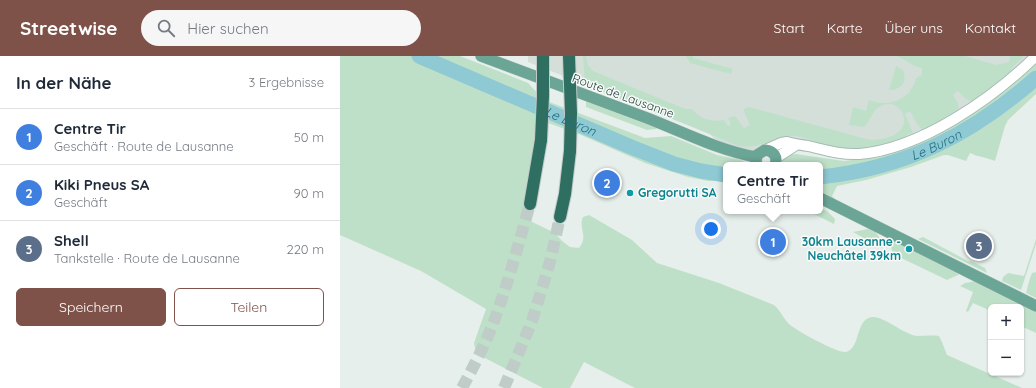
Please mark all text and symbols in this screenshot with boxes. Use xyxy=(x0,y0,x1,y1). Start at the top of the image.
search box xyxy=(141,10,421,46)
text: Streetwise xyxy=(20,16,117,40)
icon: search xyxy=(155,17,177,39)
text: Hier suchen xyxy=(187,19,269,38)
text: Start xyxy=(773,19,805,37)
text: Karte xyxy=(827,19,863,37)
text: Über uns xyxy=(885,19,943,37)
text: Kontakt xyxy=(965,19,1016,37)
street label: Route de Lausanne xyxy=(570,70,676,121)
text: In der Nähe xyxy=(16,72,112,93)
text: 3 Ergebnisse xyxy=(249,74,324,90)
water label: Le Buron xyxy=(543,103,599,139)
text: Centre Tir xyxy=(54,119,126,138)
water label: Le Buron xyxy=(909,126,964,163)
text: 1 xyxy=(26,129,32,145)
text: 50 m xyxy=(294,129,324,145)
text: Geschäft · Route de Lausanne xyxy=(54,138,234,154)
popup xyxy=(723,162,823,214)
pin: 2 xyxy=(594,168,620,198)
text: Centre Tir xyxy=(737,171,809,190)
text: Kiki Pneus SA xyxy=(54,175,149,194)
text: 2 xyxy=(25,185,33,201)
text: 90 m xyxy=(294,185,324,201)
place label: Gregorutti SA xyxy=(638,185,717,200)
marker: Gregorutti SA xyxy=(625,188,635,198)
text: Geschäft xyxy=(737,190,791,206)
text: Geschäft xyxy=(54,194,108,210)
your location xyxy=(701,219,721,239)
pin: 1 xyxy=(760,227,786,257)
text: Shell xyxy=(54,231,89,250)
pin: 3 xyxy=(966,231,992,261)
place label: 30km Lausanne - Neuchâtel 39km xyxy=(802,234,901,263)
text: 3 xyxy=(26,241,32,257)
text: 220 m xyxy=(286,241,324,257)
marker: 30km Lausanne - Neuchâtel 39km xyxy=(904,244,914,254)
text: Tankstelle · Route de Lausanne xyxy=(54,250,240,266)
button: Speichern xyxy=(16,288,166,326)
button: Teilen xyxy=(174,288,324,326)
map controls xyxy=(988,304,1024,376)
button: + xyxy=(988,304,1024,340)
button: − xyxy=(988,340,1024,376)

